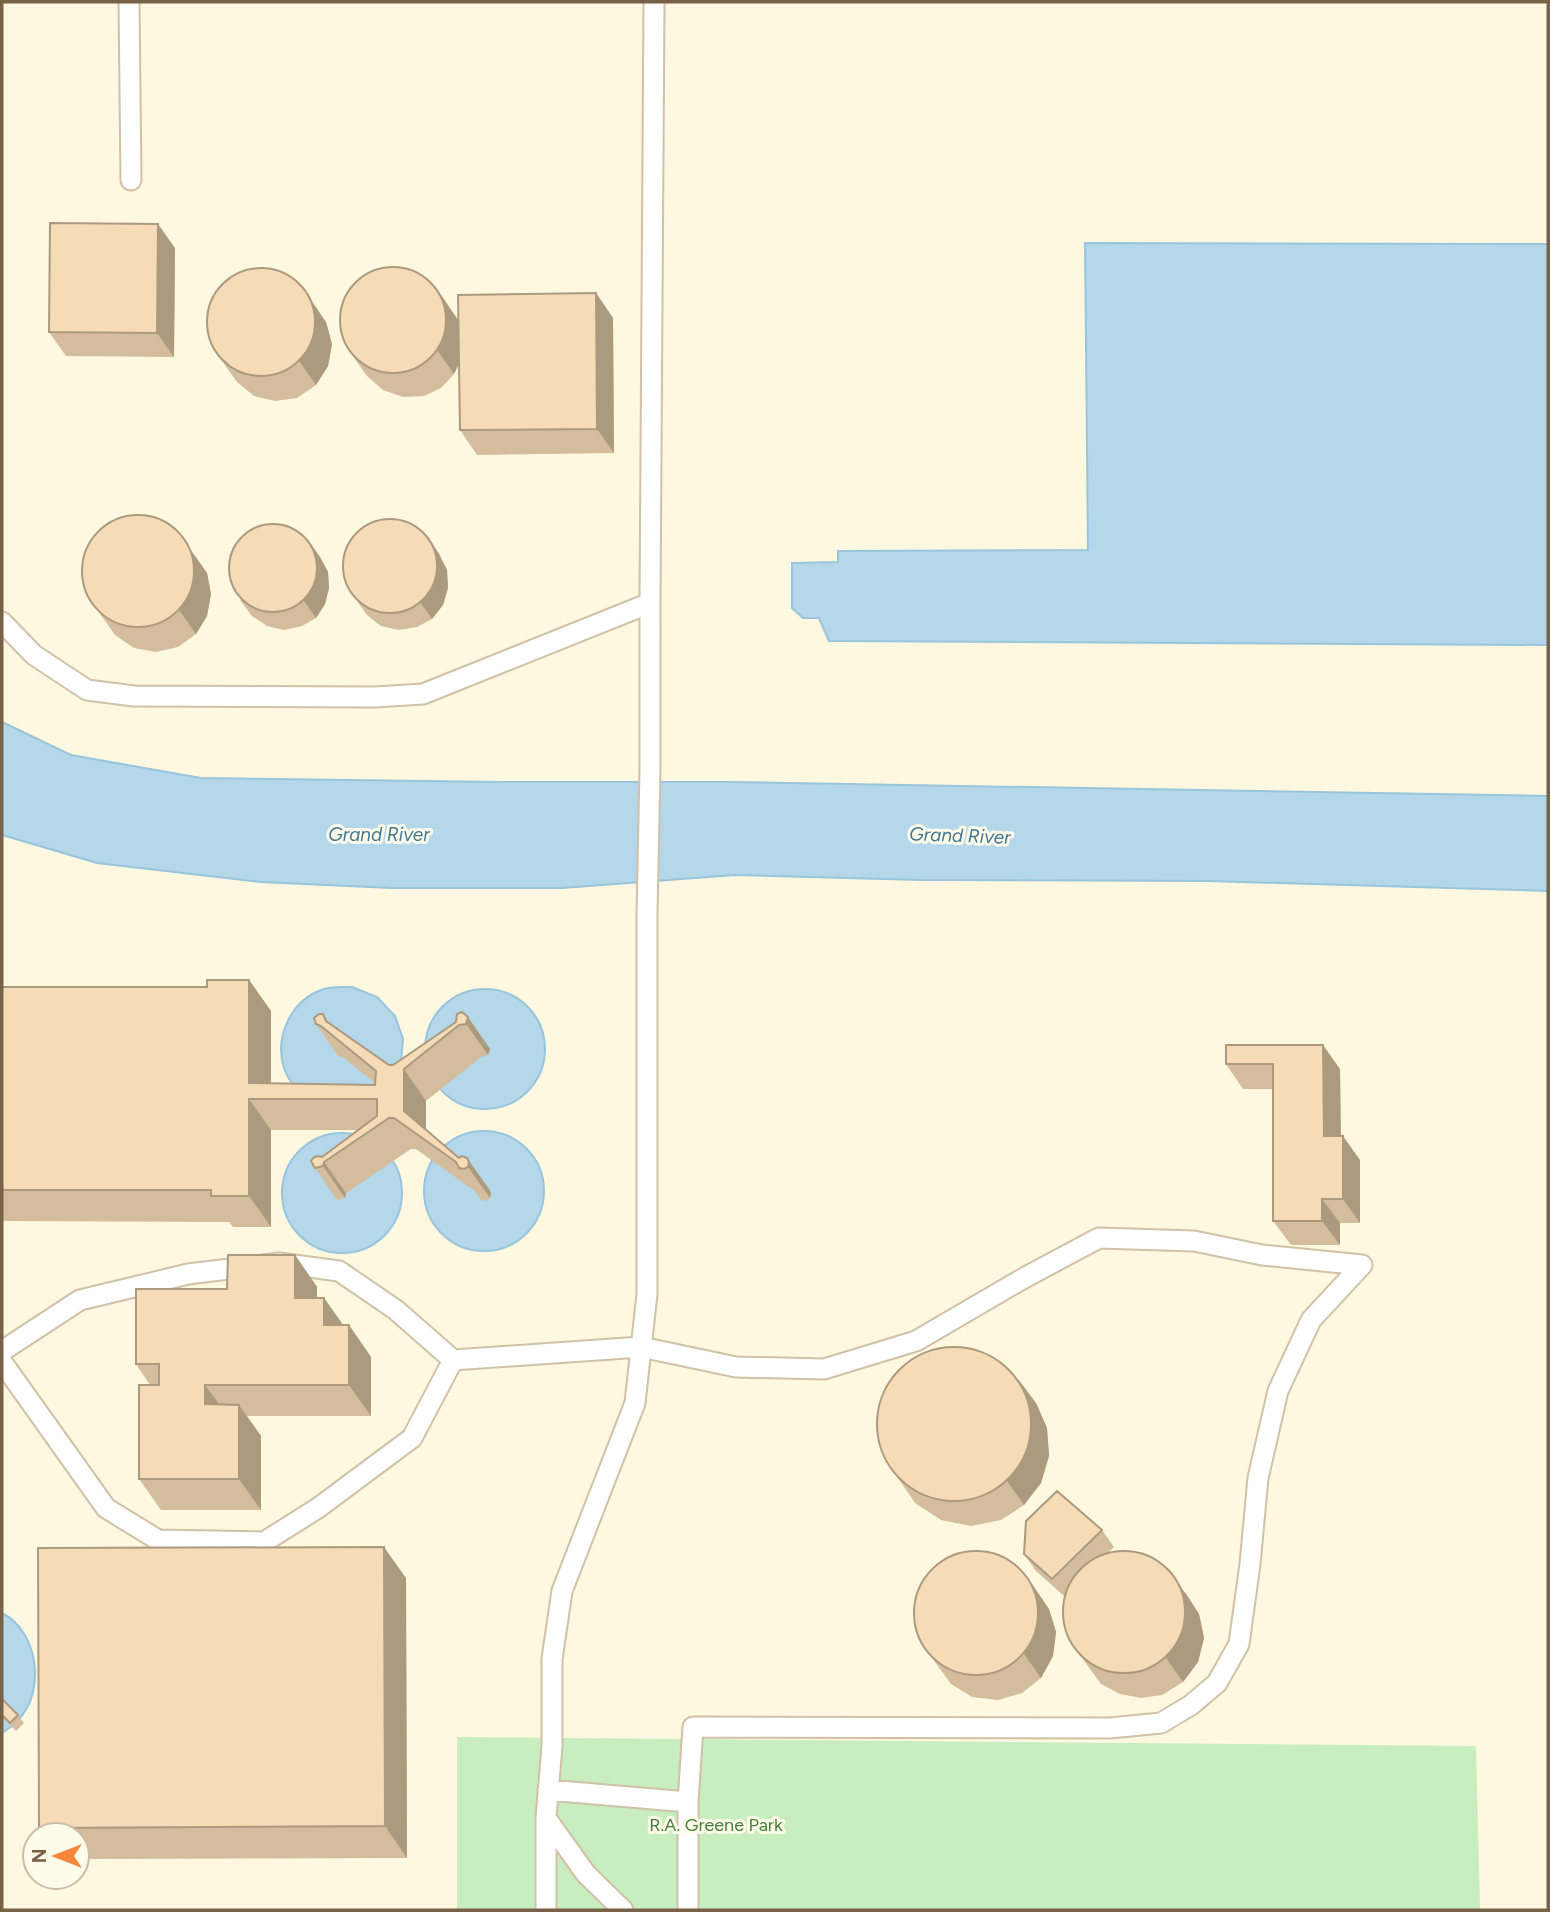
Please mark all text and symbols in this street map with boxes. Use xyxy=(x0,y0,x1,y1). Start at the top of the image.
water label: Grand River xyxy=(909,822,1012,849)
water label: Grand River xyxy=(328,823,430,846)
park label: R.A. Greene Park xyxy=(649,1814,783,1836)
north arrow xyxy=(21,1821,91,1891)
text: N xyxy=(28,1849,51,1863)

